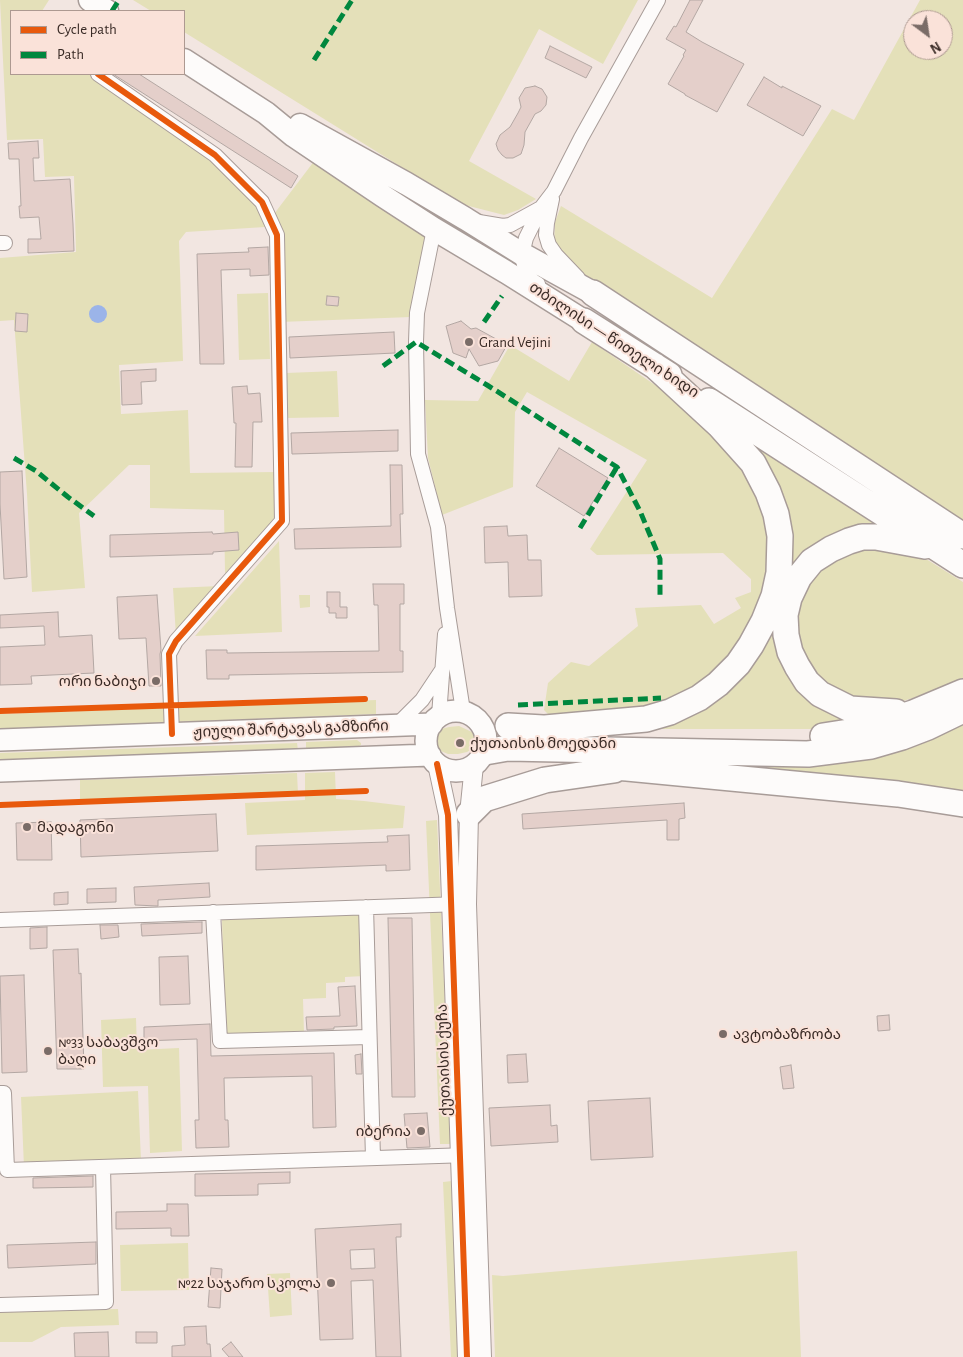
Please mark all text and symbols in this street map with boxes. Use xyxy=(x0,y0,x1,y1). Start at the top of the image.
legend xyxy=(10,10,185,75)
north arrow xyxy=(903,10,953,60)
text: Cycle path xyxy=(57,22,117,37)
text: N xyxy=(927,38,943,56)
text: Path xyxy=(57,47,84,62)
street label: თბილისი — წითელი ხიდი xyxy=(526,278,702,402)
place label: Grand Vejini xyxy=(479,333,551,351)
marker: Grand Vejini xyxy=(463,336,475,348)
place label: ორი ნაბიჯი xyxy=(59,672,146,690)
marker: ორი ნაბიჯი xyxy=(150,675,162,687)
street label: ჟიული შარტავას გამზირი xyxy=(193,717,389,741)
place label: ქუთაისის მოედანი xyxy=(470,734,616,752)
marker: ქუთაისის მოედანი xyxy=(454,737,466,749)
place label: მადაგონი xyxy=(37,818,114,836)
marker: მადაგონი xyxy=(21,821,33,833)
street label: ქუთაისის ქუჩა xyxy=(433,1004,455,1116)
place label: ავტობაზრობა xyxy=(733,1025,841,1043)
marker: ავტობაზრობა xyxy=(717,1028,729,1040)
place label: №33 საბავშვო ბაღი xyxy=(58,1033,158,1068)
marker: №33 საბავშვო ბაღი xyxy=(42,1045,54,1057)
place label: იბერია xyxy=(356,1122,411,1140)
marker: იბერია xyxy=(415,1125,427,1137)
place label: №22 საჯარო სკოლა xyxy=(177,1274,321,1292)
marker: №22 საჯარო სკოლა xyxy=(325,1277,337,1289)

